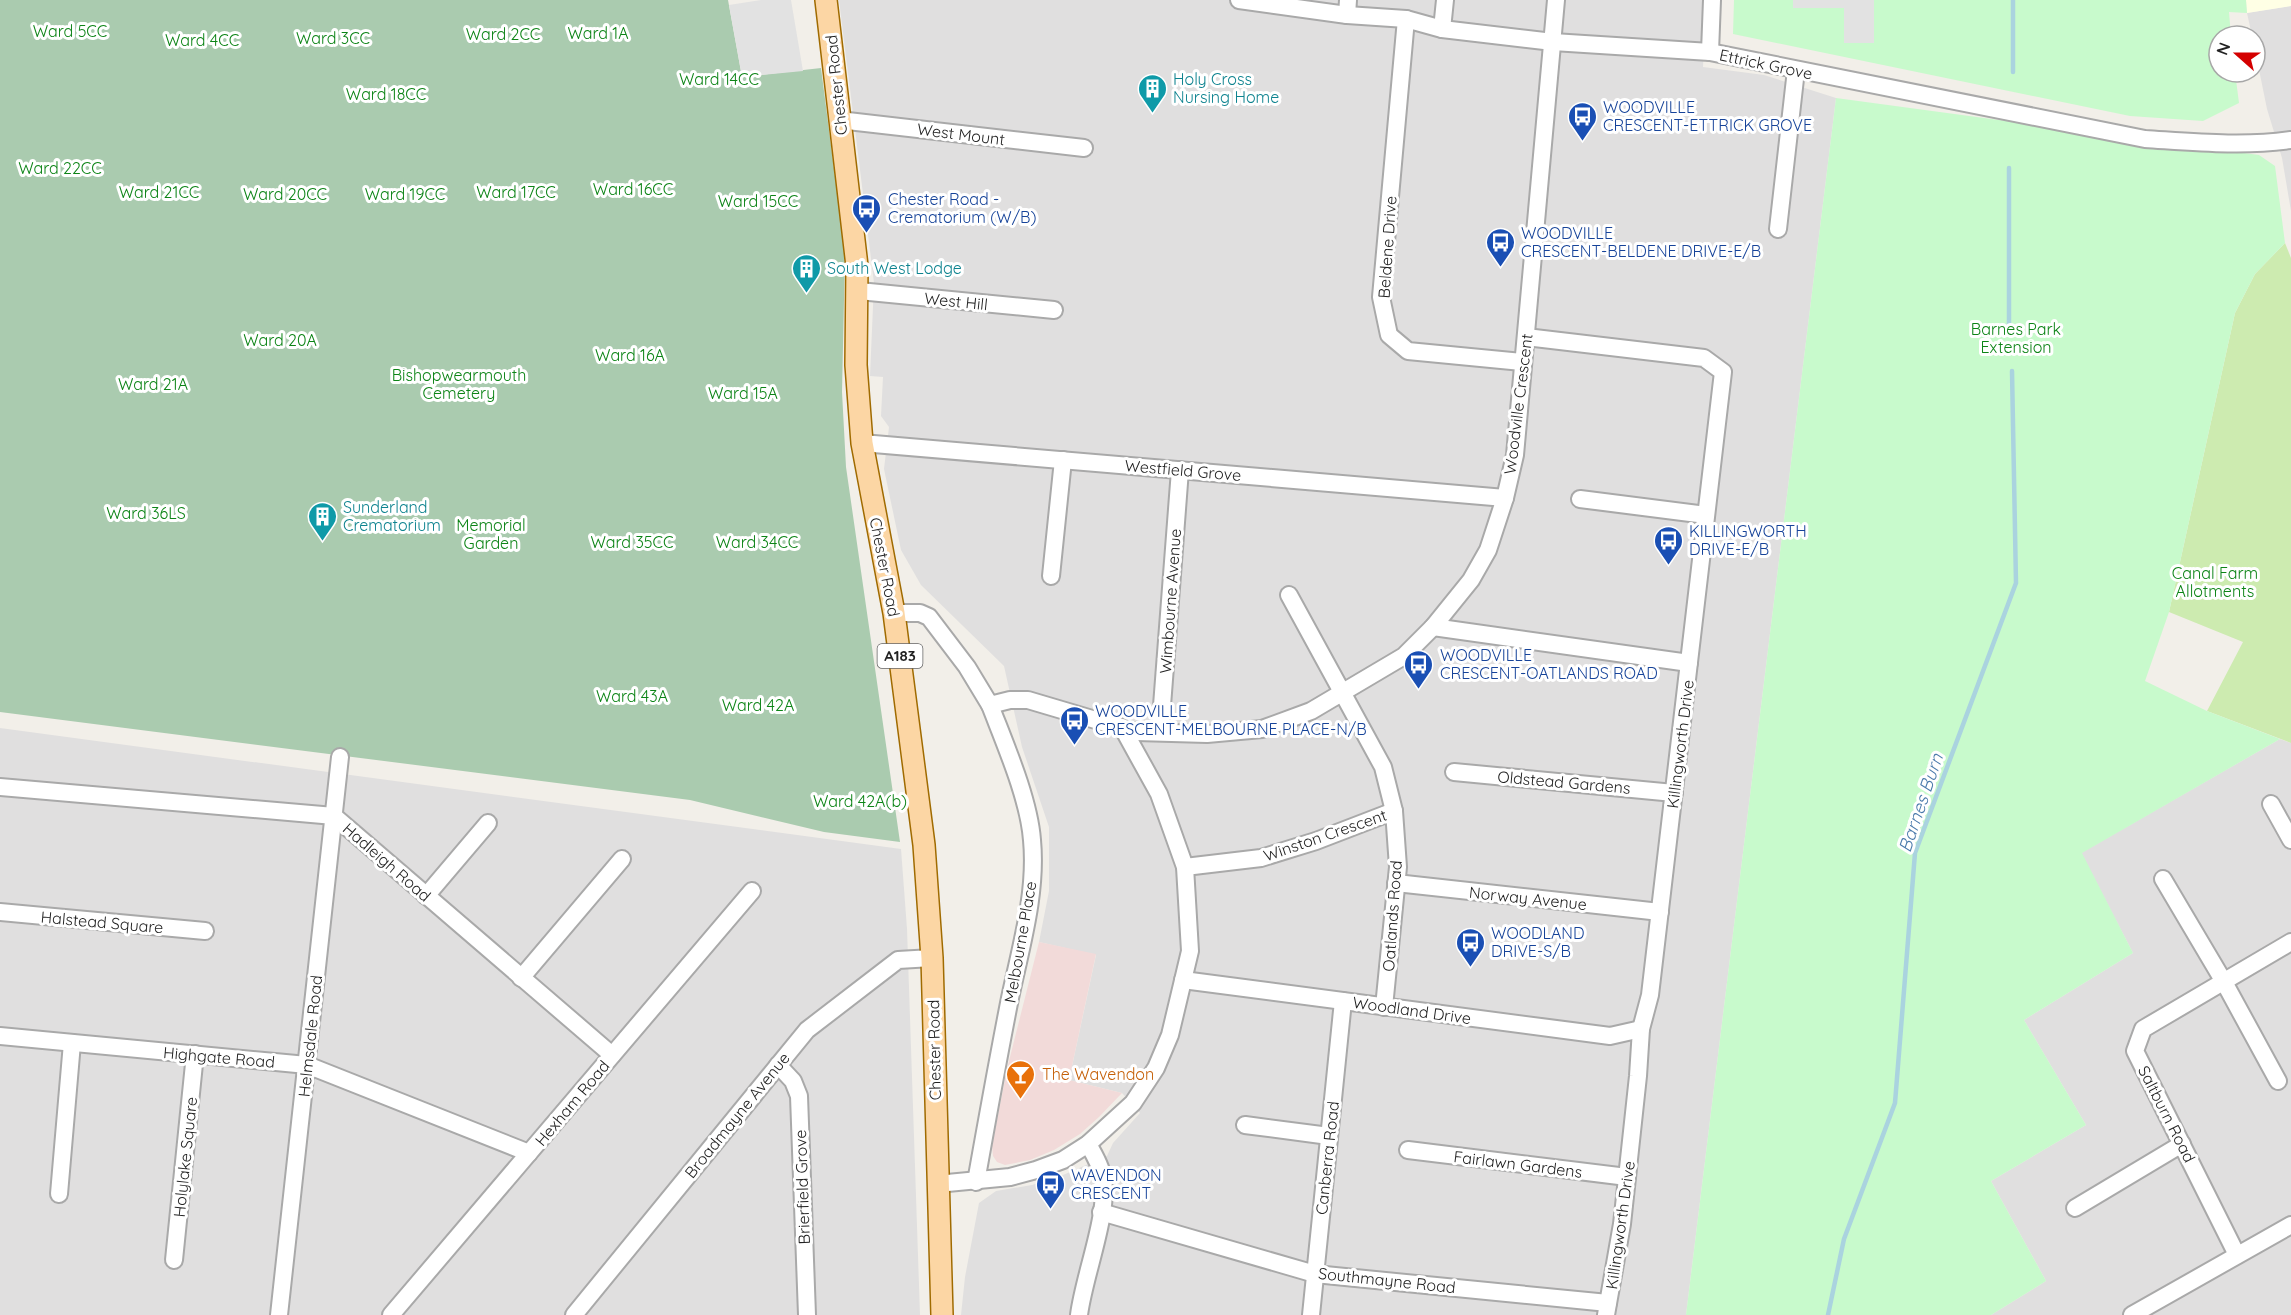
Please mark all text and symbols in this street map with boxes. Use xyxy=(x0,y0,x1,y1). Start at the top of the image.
park label: Ward 5CC xyxy=(33,21,107,41)
park label: Ward 1A xyxy=(567,23,629,43)
park label: Ward 2CC xyxy=(466,24,540,44)
north arrow xyxy=(2207,24,2267,84)
park label: Ward 3CC xyxy=(296,28,370,48)
park label: Ward 4CC xyxy=(165,30,239,50)
street label: Chester Road xyxy=(821,34,851,136)
text: N xyxy=(2212,40,2234,58)
street label: Ettrick Grove xyxy=(1718,44,1814,84)
park label: Ward 14CC xyxy=(679,69,759,89)
place label: Holy Cross Nursing Home xyxy=(1173,69,1279,107)
building icon: Holy Cross Nursing Home xyxy=(1136,72,1168,114)
park label: Ward 18CC xyxy=(346,84,426,104)
place label: WOODVILLE CRESCENT-ETTRICK GROVE xyxy=(1603,97,1812,135)
bus stop icon: WOODVILLE CRESCENT-ETTRICK GROVE xyxy=(1566,100,1598,142)
street label: West Mount xyxy=(916,119,1006,149)
park label: Ward 22CC xyxy=(18,158,102,178)
park label: Ward 16CC xyxy=(593,179,673,199)
park label: Ward 21CC xyxy=(119,182,199,202)
park label: Ward 17CC xyxy=(476,182,556,202)
park label: Ward 20CC xyxy=(243,184,327,204)
park label: Ward 19CC xyxy=(365,184,445,204)
place label: Chester Road - Crematorium (W/B) xyxy=(888,189,1036,227)
park label: Ward 15CC xyxy=(718,191,798,211)
bus stop icon: Chester Road - Crematorium (W/B) xyxy=(851,192,883,234)
street label: Beldene Drive xyxy=(1373,195,1401,299)
place label: WOODVILLE CRESCENT-BELDENE DRIVE-E/B xyxy=(1521,223,1761,261)
bus stop icon: WOODVILLE CRESCENT-BELDENE DRIVE-E/B xyxy=(1484,226,1516,268)
building icon: South West Lodge xyxy=(790,252,822,294)
place label: South West Lodge xyxy=(827,258,962,278)
street label: West Hill xyxy=(923,288,989,314)
park label: Barnes Park Extension xyxy=(1971,319,2061,357)
park label: Ward 20A xyxy=(243,330,317,350)
street label: Woodville Crescent xyxy=(1499,333,1537,475)
park label: Ward 16A xyxy=(595,345,665,365)
park label: Bishopwearmouth Cemetery xyxy=(392,365,526,403)
park label: Ward 21A xyxy=(118,374,188,394)
park label: Ward 15A xyxy=(708,383,778,403)
street label: Westfield Grove xyxy=(1124,455,1242,485)
place label: Sunderland Crematorium xyxy=(343,497,441,535)
building icon: Sunderland Crematorium xyxy=(306,500,338,542)
park label: Ward 36LS xyxy=(106,503,186,523)
park label: Memorial Garden xyxy=(456,515,526,553)
street label: Chester Road xyxy=(866,516,904,618)
place label: KILLINGWORTH DRIVE-E/B xyxy=(1689,521,1807,559)
bus stop icon: KILLINGWORTH DRIVE-E/B xyxy=(1652,524,1684,566)
street label: Wimbourne Avenue xyxy=(1155,528,1185,674)
park label: Ward 35CC xyxy=(591,532,673,552)
park label: Ward 34CC xyxy=(716,532,798,552)
park label: Canal Farm Allotments xyxy=(2172,563,2258,601)
road number: A183 xyxy=(878,644,922,668)
place label: WOODVILLE CRESCENT-OATLANDS ROAD xyxy=(1440,645,1658,683)
bus stop icon: WOODVILLE CRESCENT-OATLANDS ROAD xyxy=(1403,648,1435,690)
street label: Killingworth Drive xyxy=(1662,679,1698,809)
park label: Ward 43A xyxy=(596,686,668,706)
park label: Ward 42A xyxy=(722,695,794,715)
place label: WOODVILLE CRESCENT-MELBOURNE PLACE-N/B xyxy=(1095,701,1367,739)
bus stop icon: WOODVILLE CRESCENT-MELBOURNE PLACE-N/B xyxy=(1058,704,1090,746)
water label: Barnes Burn xyxy=(1893,750,1948,855)
street label: Oldstead Gardens xyxy=(1497,766,1631,798)
park label: Ward 42A(b) xyxy=(813,791,907,811)
street label: Winston Crescent xyxy=(1261,805,1389,865)
street label: Hadleigh Road xyxy=(339,818,435,906)
street label: Oatlands Road xyxy=(1378,860,1406,972)
street label: Melbourne Place xyxy=(999,879,1041,1005)
street label: Norway Avenue xyxy=(1468,882,1588,914)
street label: Halstead Square xyxy=(40,907,164,937)
place label: WOODLAND DRIVE-S/B xyxy=(1491,923,1584,961)
bus stop icon: WOODLAND DRIVE-S/B xyxy=(1454,926,1486,968)
street label: Helmsdale Road xyxy=(294,974,326,1098)
street label: Woodland Drive xyxy=(1351,992,1473,1028)
street label: Chester Road xyxy=(923,999,945,1101)
street label: Highgate Road xyxy=(162,1042,276,1072)
street label: Broadmayne Avenue xyxy=(680,1048,794,1182)
street label: Hexham Road xyxy=(530,1056,614,1150)
bar icon: The Wavendon xyxy=(1005,1058,1037,1100)
street label: Saltburn Road xyxy=(2134,1062,2200,1166)
place label: The Wavendon xyxy=(1042,1064,1154,1084)
street label: Holylake Square xyxy=(169,1096,201,1218)
street label: Canberra Road xyxy=(1311,1100,1343,1216)
street label: Brierfield Grove xyxy=(790,1129,814,1245)
street label: Fairlawn Gardens xyxy=(1453,1146,1583,1182)
street label: Killingworth Drive xyxy=(1601,1159,1639,1291)
place label: WAVENDON CRESCENT xyxy=(1071,1165,1162,1203)
bus stop icon: WAVENDON CRESCENT xyxy=(1034,1168,1066,1210)
street label: Southmayne Road xyxy=(1317,1263,1457,1297)

